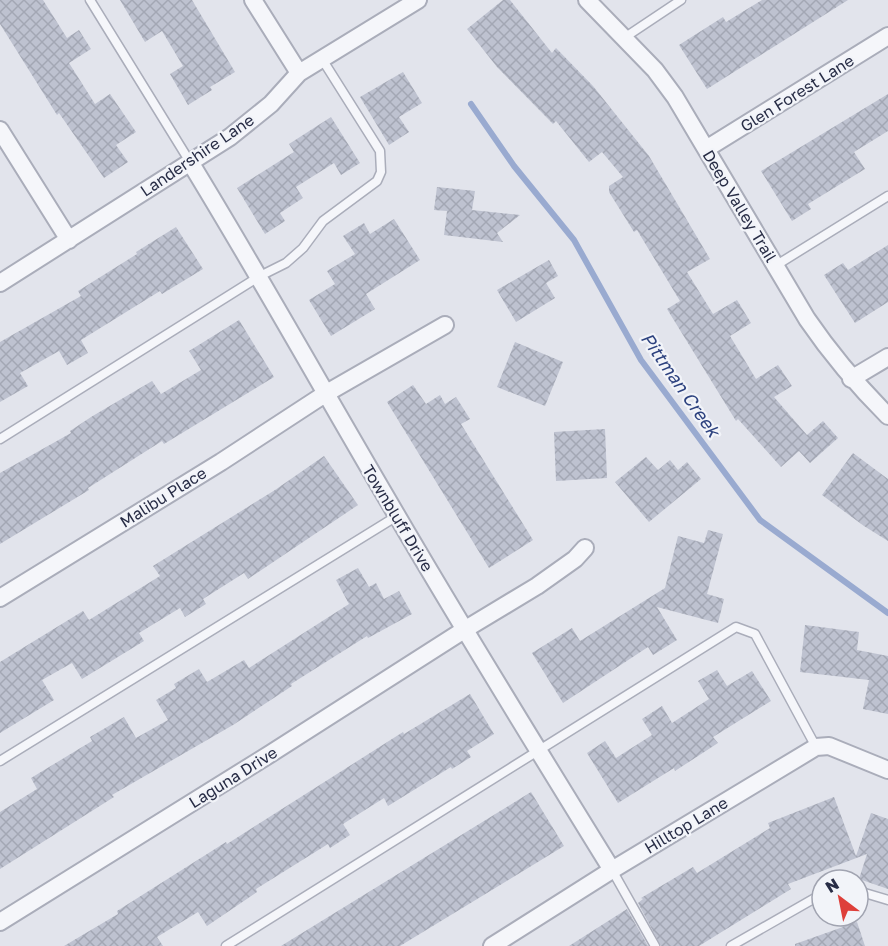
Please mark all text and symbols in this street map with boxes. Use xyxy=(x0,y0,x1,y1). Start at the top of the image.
street label: Glen Forest Lane xyxy=(737,50,857,136)
street label: Landershire Lane xyxy=(136,110,258,200)
street label: Deep Valley Trail xyxy=(699,146,781,266)
water label: Pittman Creek xyxy=(637,328,726,442)
street label: Townbluff Drive xyxy=(358,461,438,575)
street label: Malibu Place xyxy=(116,462,210,532)
street label: Laguna Drive xyxy=(185,742,281,812)
street label: Hilltop Lane xyxy=(641,792,731,858)
north arrow xyxy=(810,868,870,928)
text: N xyxy=(822,874,843,897)

